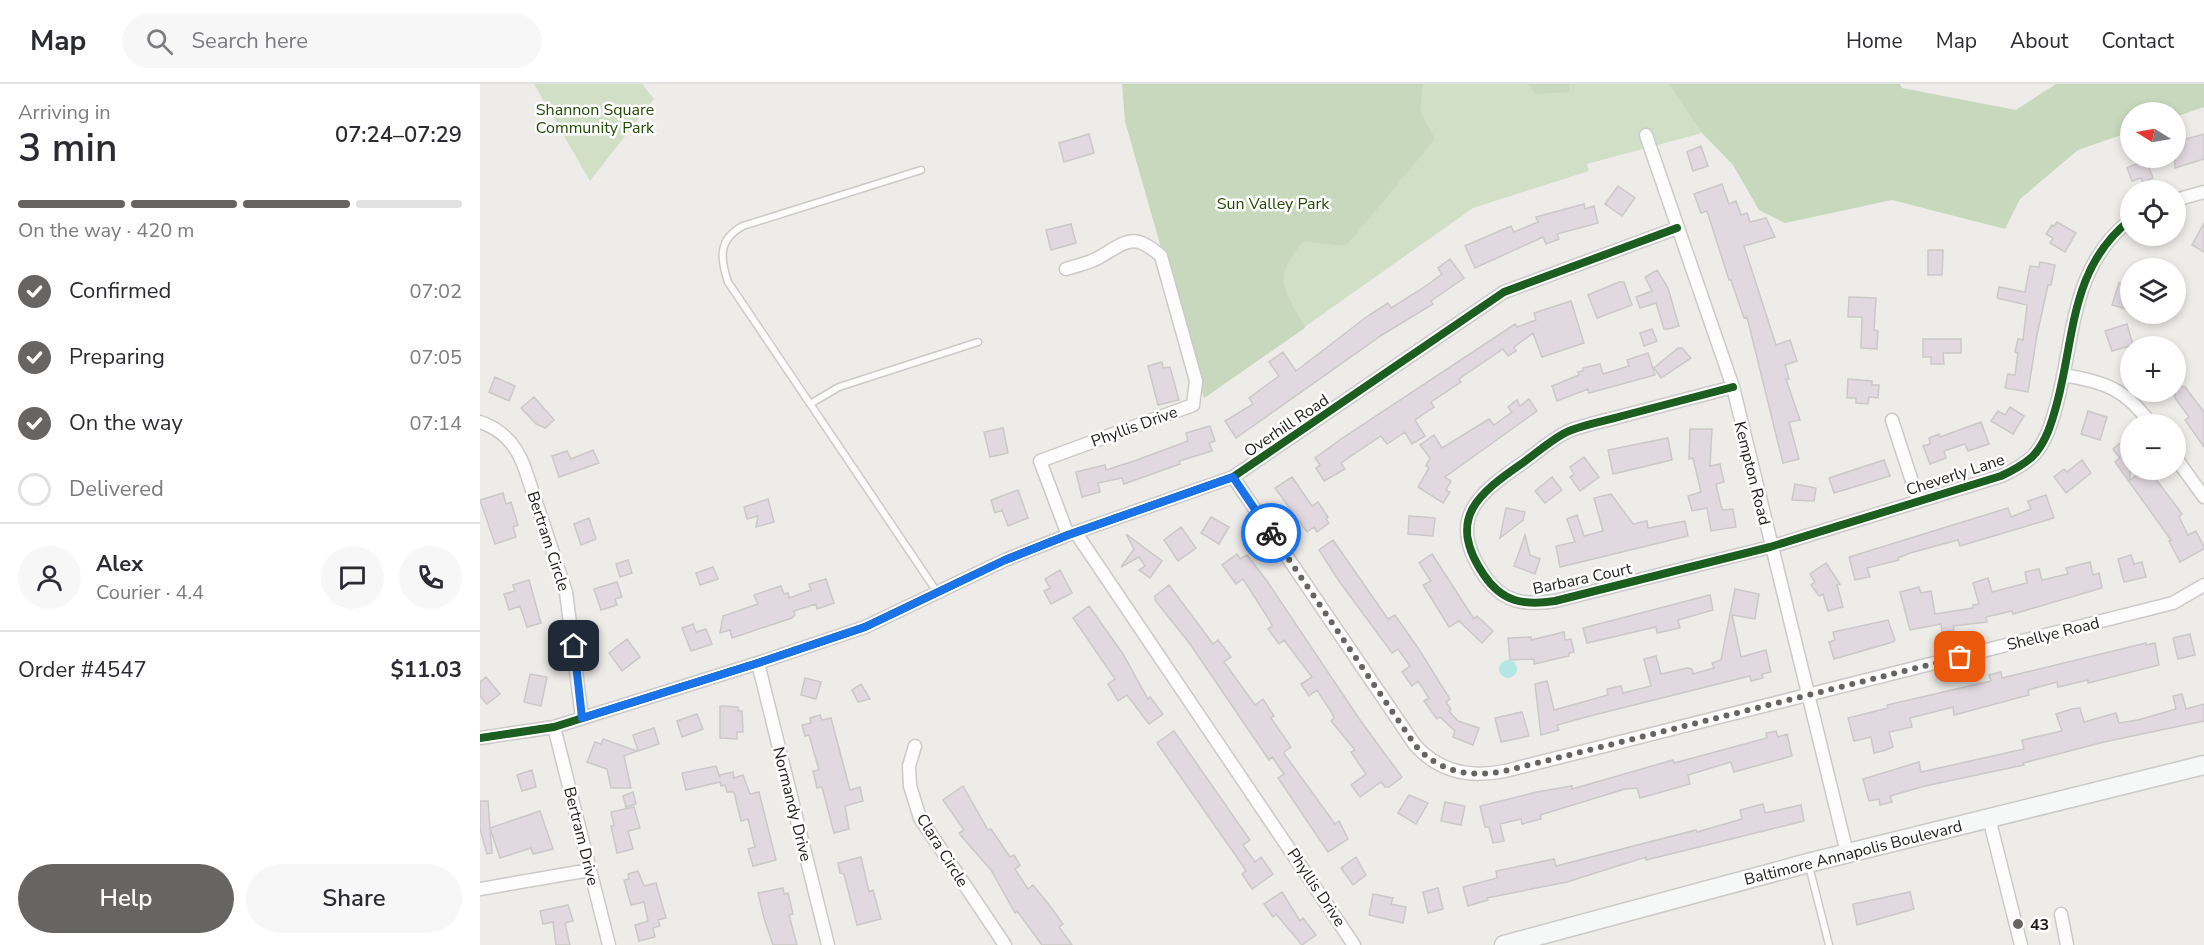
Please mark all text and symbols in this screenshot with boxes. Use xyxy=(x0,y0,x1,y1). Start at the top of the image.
search box xyxy=(122,14,542,68)
text: Map xyxy=(30,22,86,60)
icon: search xyxy=(143,25,176,58)
text: Search here xyxy=(191,26,308,56)
text: Home xyxy=(1846,27,1903,55)
text: Map xyxy=(1936,27,1977,55)
text: About xyxy=(2010,27,2068,55)
text: Contact xyxy=(2101,27,2174,55)
text: Arriving in xyxy=(18,99,111,126)
park label: Shannon Square Community Park xyxy=(536,99,655,139)
north arrow xyxy=(2120,102,2186,168)
map controls xyxy=(2120,102,2186,480)
text: 07:24–07:29 xyxy=(335,120,462,150)
text: 3 min xyxy=(18,122,117,175)
button: locate xyxy=(2120,180,2186,246)
park label: Sun Valley Park xyxy=(1217,193,1330,215)
text: On the way · 420 m xyxy=(18,217,194,244)
button: layers xyxy=(2120,258,2186,324)
icon: check xyxy=(18,275,51,308)
text: Confirmed xyxy=(69,276,171,306)
text: 07:02 xyxy=(409,278,462,305)
button: + xyxy=(2120,336,2186,402)
icon: check xyxy=(18,341,51,374)
text: Preparing xyxy=(69,342,165,372)
text: 07:05 xyxy=(409,344,462,371)
street label: Overhill Road xyxy=(1240,389,1333,462)
street label: Phyllis Drive xyxy=(1088,401,1181,453)
icon: check xyxy=(18,407,51,440)
text: On the way xyxy=(69,408,183,438)
text: 07:14 xyxy=(409,410,462,437)
button: − xyxy=(2120,414,2186,480)
street label: Kempton Road xyxy=(1729,419,1776,527)
street label: Cheverly Lane xyxy=(1903,449,2007,501)
text: Delivered xyxy=(69,474,164,504)
street label: Bertram Circle xyxy=(522,489,575,594)
courier xyxy=(1241,503,1301,563)
icon: bike xyxy=(1255,517,1288,550)
button: person xyxy=(18,546,81,609)
button: chat xyxy=(321,546,384,609)
button: phone xyxy=(399,546,462,609)
text: Alex xyxy=(96,549,143,579)
street label: Barbara Court xyxy=(1531,558,1634,600)
text: Courier · 4.4 xyxy=(96,579,204,606)
street label: Shellye Road xyxy=(2005,612,2102,656)
pin xyxy=(548,620,599,671)
icon: home xyxy=(557,629,590,662)
pin xyxy=(1934,631,1985,682)
icon: bag xyxy=(1943,640,1976,673)
text: Order #4547 xyxy=(18,655,147,685)
text: $11.03 xyxy=(391,655,462,685)
street label: Normandy Drive xyxy=(767,745,817,864)
street label: Bertram Drive xyxy=(558,785,604,888)
street label: Clara Circle xyxy=(911,810,973,892)
street label: Baltimore Annapolis Boulevard xyxy=(1742,815,1965,891)
street label: Phyllis Drive xyxy=(1282,844,1351,931)
button: Help xyxy=(18,864,234,933)
button: Share xyxy=(246,864,462,933)
place label: 43 xyxy=(2030,914,2049,936)
marker: 43 xyxy=(2011,917,2025,931)

